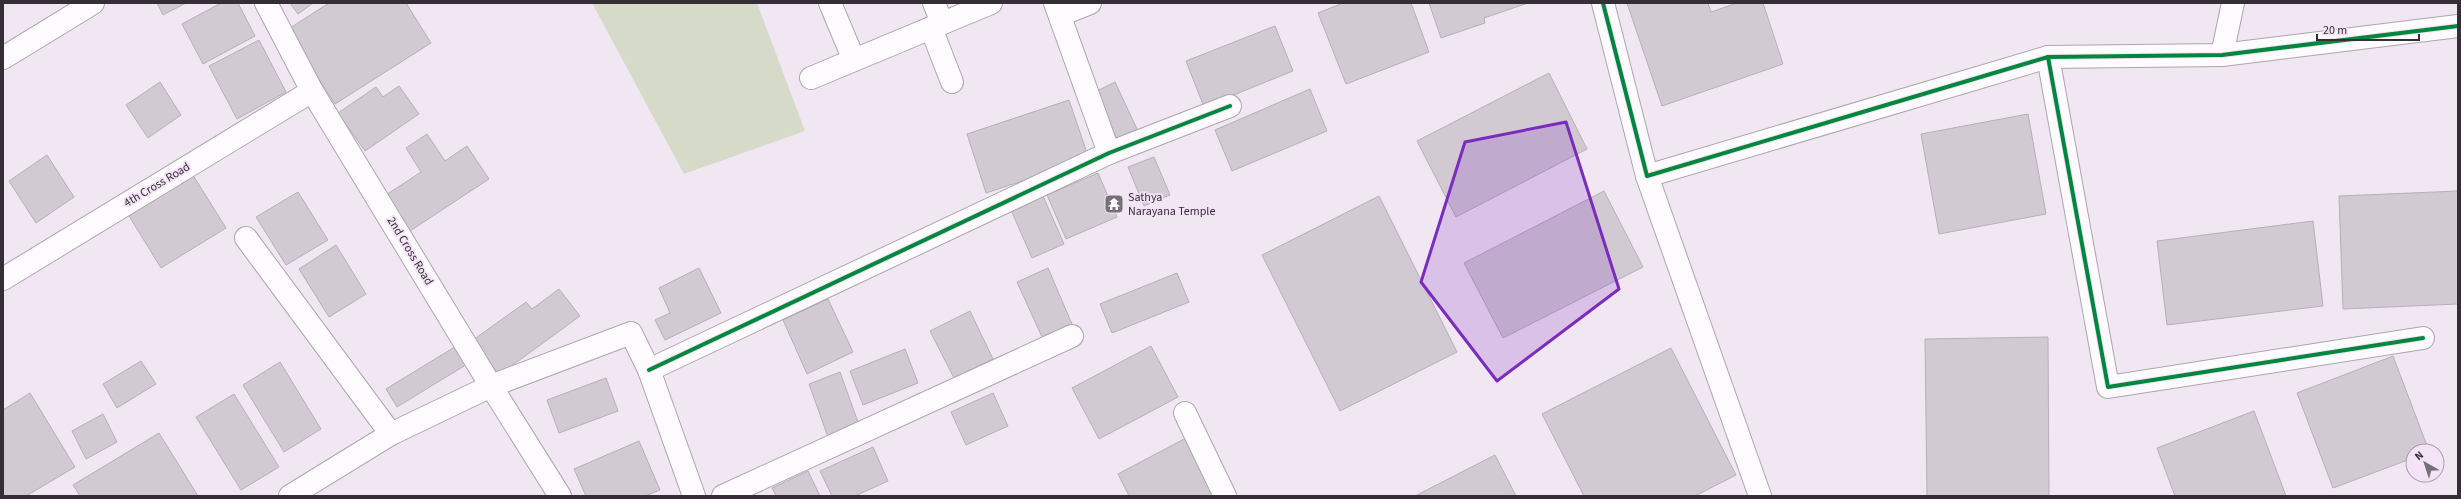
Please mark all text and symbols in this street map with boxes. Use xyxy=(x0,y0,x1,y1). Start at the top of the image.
scale bar xyxy=(2317,16,2419,42)
text: 20 m xyxy=(2323,22,2347,39)
street label: 4th Cross Road xyxy=(121,159,193,211)
place label: Sathya Narayana Temple xyxy=(1128,189,1215,220)
temple icon: Sathya Narayana Temple xyxy=(1103,193,1125,215)
street label: 2nd Cross Road xyxy=(383,214,437,288)
north arrow xyxy=(2405,443,2445,483)
text: N xyxy=(2411,447,2427,464)

